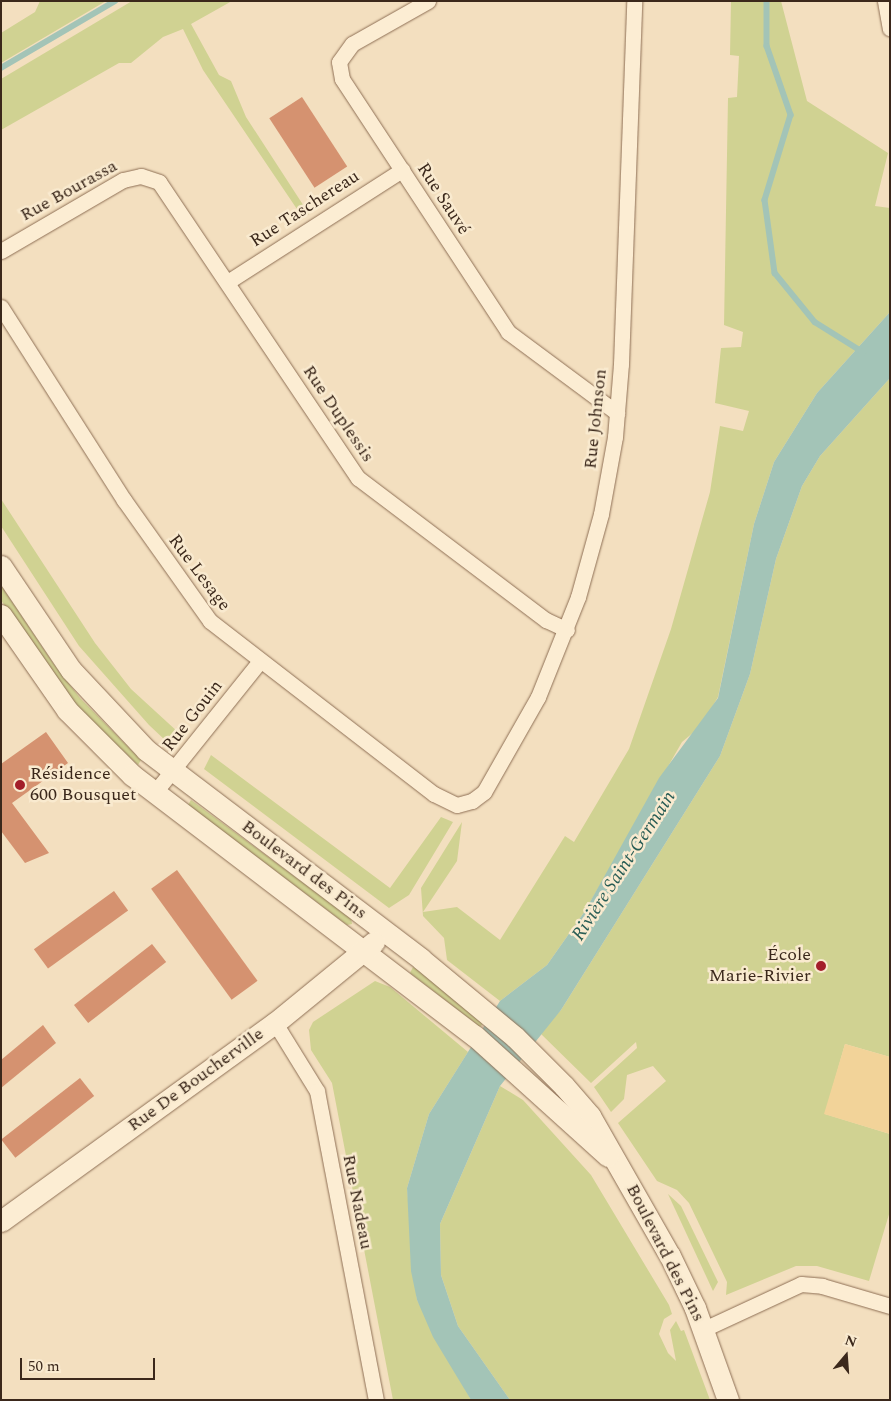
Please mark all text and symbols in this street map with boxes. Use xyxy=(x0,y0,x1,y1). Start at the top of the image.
street label: Rue Bourassa xyxy=(17,156,121,226)
street label: Rue Sauvé xyxy=(412,159,474,239)
street label: Rue Taschereau xyxy=(246,166,364,252)
street label: Rue Duplessis xyxy=(298,361,378,467)
street label: Rue Johnson xyxy=(580,368,612,470)
street label: Rue Lesage xyxy=(163,531,235,615)
street label: Rue Gouin xyxy=(158,676,228,756)
place label: Résidence 600 Bousquet xyxy=(30,764,136,806)
marker: Résidence 600 Bousquet xyxy=(14,779,26,791)
water label: Rivière Saint-Germain xyxy=(567,787,681,945)
street label: Boulevard des Pins xyxy=(237,816,371,924)
place label: École Marie-Rivier xyxy=(709,945,811,988)
marker: École Marie-Rivier xyxy=(815,960,827,972)
street label: Rue De Boucherville xyxy=(124,1023,268,1137)
street label: Rue Nadeau xyxy=(337,1153,377,1251)
street label: Boulevard des Pins xyxy=(621,1181,709,1325)
text: N xyxy=(842,1330,859,1353)
north arrow xyxy=(821,1331,871,1381)
scale bar xyxy=(22,1348,158,1380)
text: 50 m xyxy=(28,1355,60,1378)

